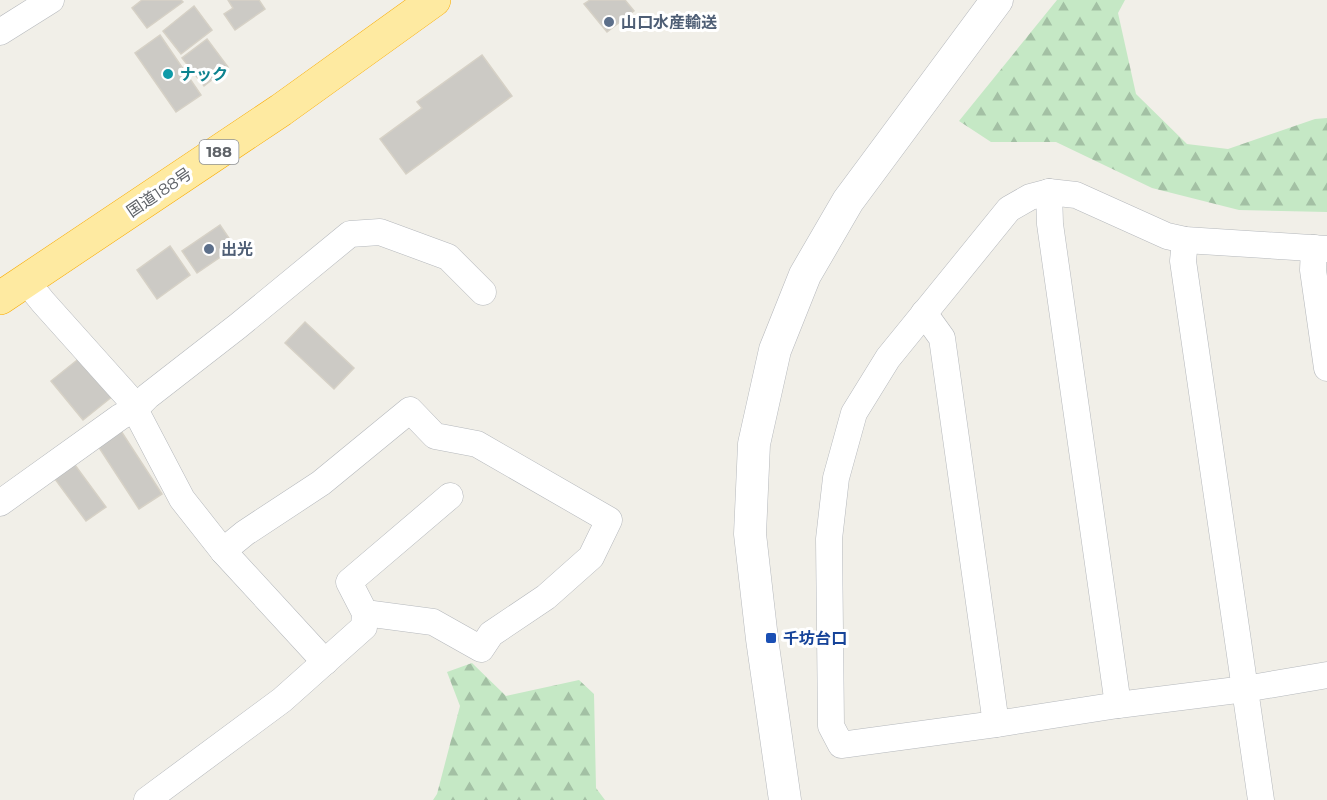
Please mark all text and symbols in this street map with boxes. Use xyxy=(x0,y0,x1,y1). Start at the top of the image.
place label: 山口水産輸送 xyxy=(621,13,717,32)
marker: 山口水産輸送 xyxy=(602,15,616,29)
place label: ナック xyxy=(180,65,228,84)
marker: ナック xyxy=(161,67,175,81)
road number: 188 xyxy=(200,140,238,164)
street label: 国道188号 xyxy=(123,164,195,221)
place label: 出光 xyxy=(221,240,253,259)
marker: 出光 xyxy=(202,242,216,256)
place label: 千坊台口 xyxy=(783,629,847,648)
marker: 千坊台口 xyxy=(764,631,778,645)

